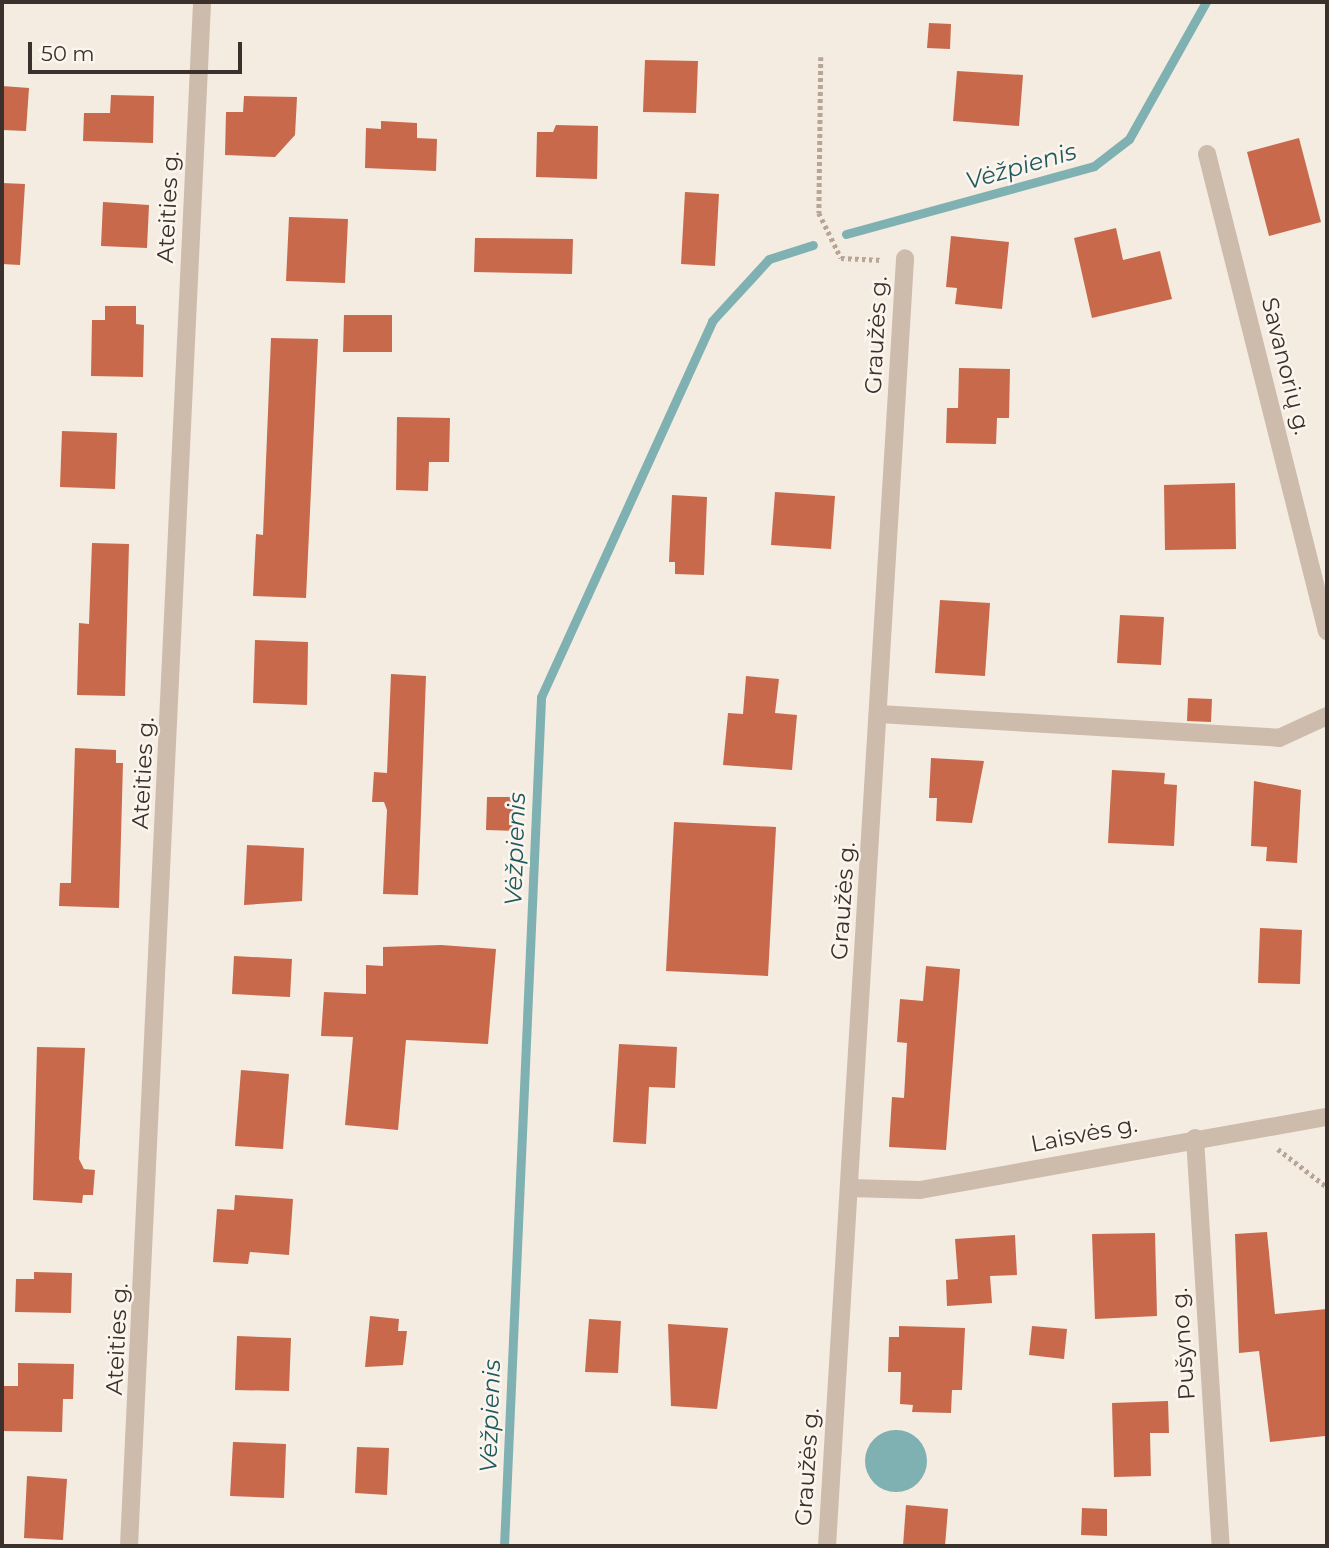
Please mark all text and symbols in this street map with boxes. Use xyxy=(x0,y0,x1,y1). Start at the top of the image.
scale bar xyxy=(32,28,245,72)
text: 50 m xyxy=(41,41,95,66)
water label: Vėžpienis xyxy=(962,136,1080,196)
street label: Ateities g. xyxy=(151,150,185,264)
street label: Graužės g. xyxy=(859,275,893,395)
street label: Savanorių g. xyxy=(1256,295,1316,437)
street label: Ateities g. xyxy=(126,716,160,830)
water label: Vėžpienis xyxy=(499,792,531,906)
street label: Graužės g. xyxy=(825,841,861,961)
street label: Laisvės g. xyxy=(1028,1110,1140,1158)
street label: Ateities g. xyxy=(100,1282,134,1396)
street label: Pušyno g. xyxy=(1165,1287,1201,1401)
water label: Vėžpienis xyxy=(474,1359,506,1473)
street label: Graužės g. xyxy=(789,1407,825,1527)

